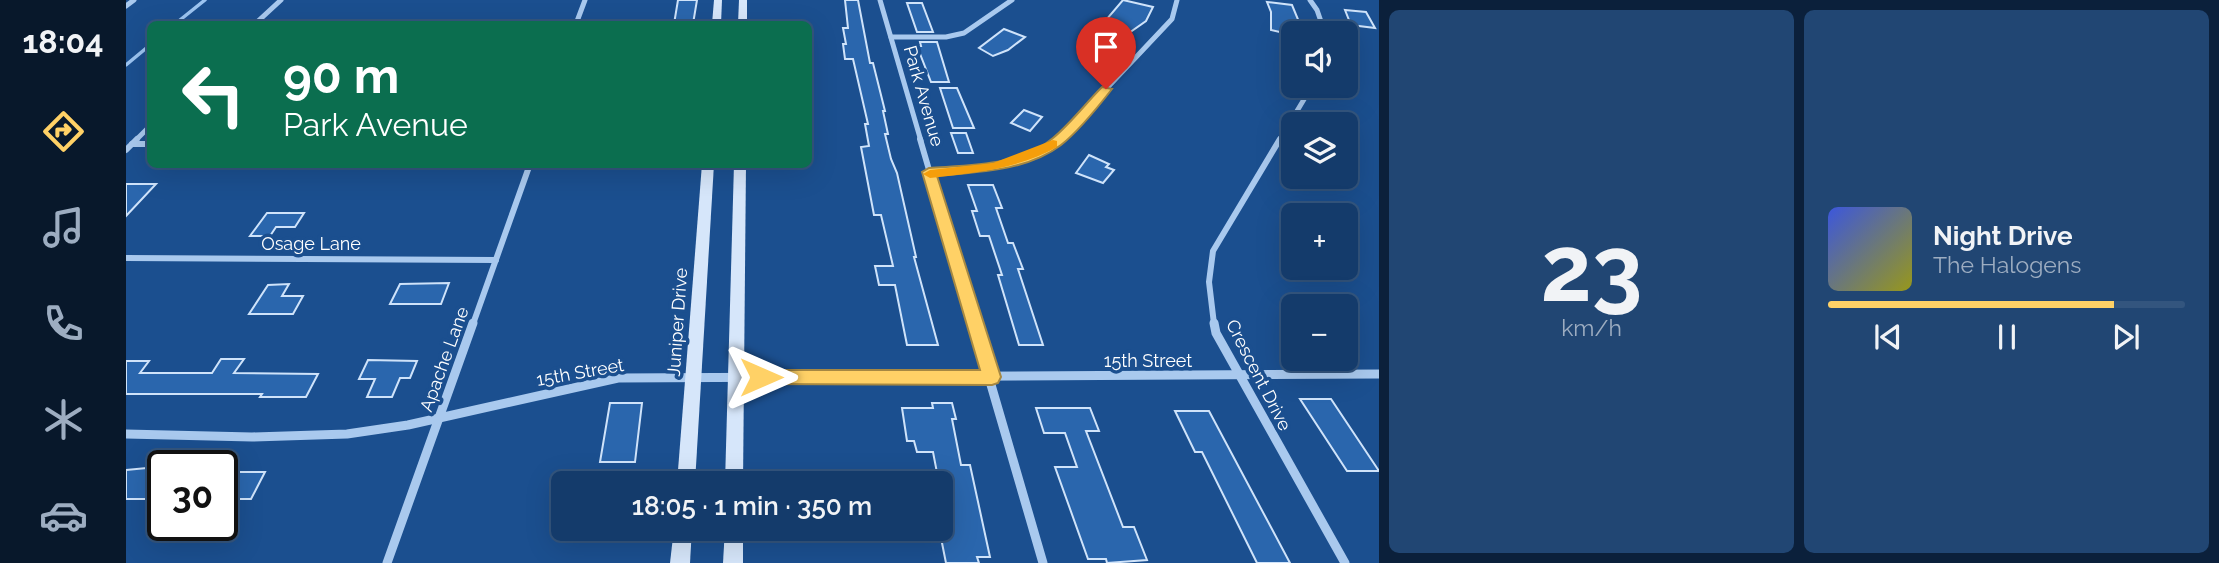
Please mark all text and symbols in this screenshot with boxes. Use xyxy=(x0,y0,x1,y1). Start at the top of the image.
pin xyxy=(1076,17,1136,89)
map controls xyxy=(1281,21,1358,371)
button: sound xyxy=(1281,21,1358,98)
text: 18:04 xyxy=(23,23,103,60)
icon: arrive xyxy=(1087,28,1125,66)
street label: Park Avenue xyxy=(900,43,949,149)
text: 90 m xyxy=(283,47,399,104)
icon: left xyxy=(168,49,259,140)
text: Park Avenue xyxy=(283,106,468,143)
icon: directions xyxy=(39,107,88,156)
button: layers xyxy=(1281,112,1358,189)
icon: music xyxy=(39,203,88,252)
button: + xyxy=(1281,203,1358,280)
text: 23 xyxy=(1540,215,1643,322)
text: Night Drive xyxy=(1933,221,2072,251)
street label: Osage Lane xyxy=(261,233,361,254)
text: The Halogens xyxy=(1933,251,2081,278)
street label: Juniper Drive xyxy=(663,267,691,377)
button: − xyxy=(1281,294,1358,371)
icon: phone xyxy=(39,299,88,348)
street label: Apache Lane xyxy=(415,303,473,414)
text: km/h xyxy=(1561,314,1622,341)
street label: Crescent Drive xyxy=(1222,316,1296,434)
icon: previous xyxy=(1869,318,1907,356)
icon: pause xyxy=(1988,318,2026,356)
icon: next xyxy=(2107,318,2145,356)
position arrow xyxy=(724,340,798,414)
street label: 15th Street xyxy=(1104,350,1192,371)
street label: 15th Street xyxy=(535,354,625,390)
icon: climate xyxy=(39,395,88,444)
speed limit sign: 30 xyxy=(147,450,238,541)
icon: car xyxy=(39,491,88,540)
text: 18:05 · 1 min · 350 m xyxy=(632,491,872,521)

